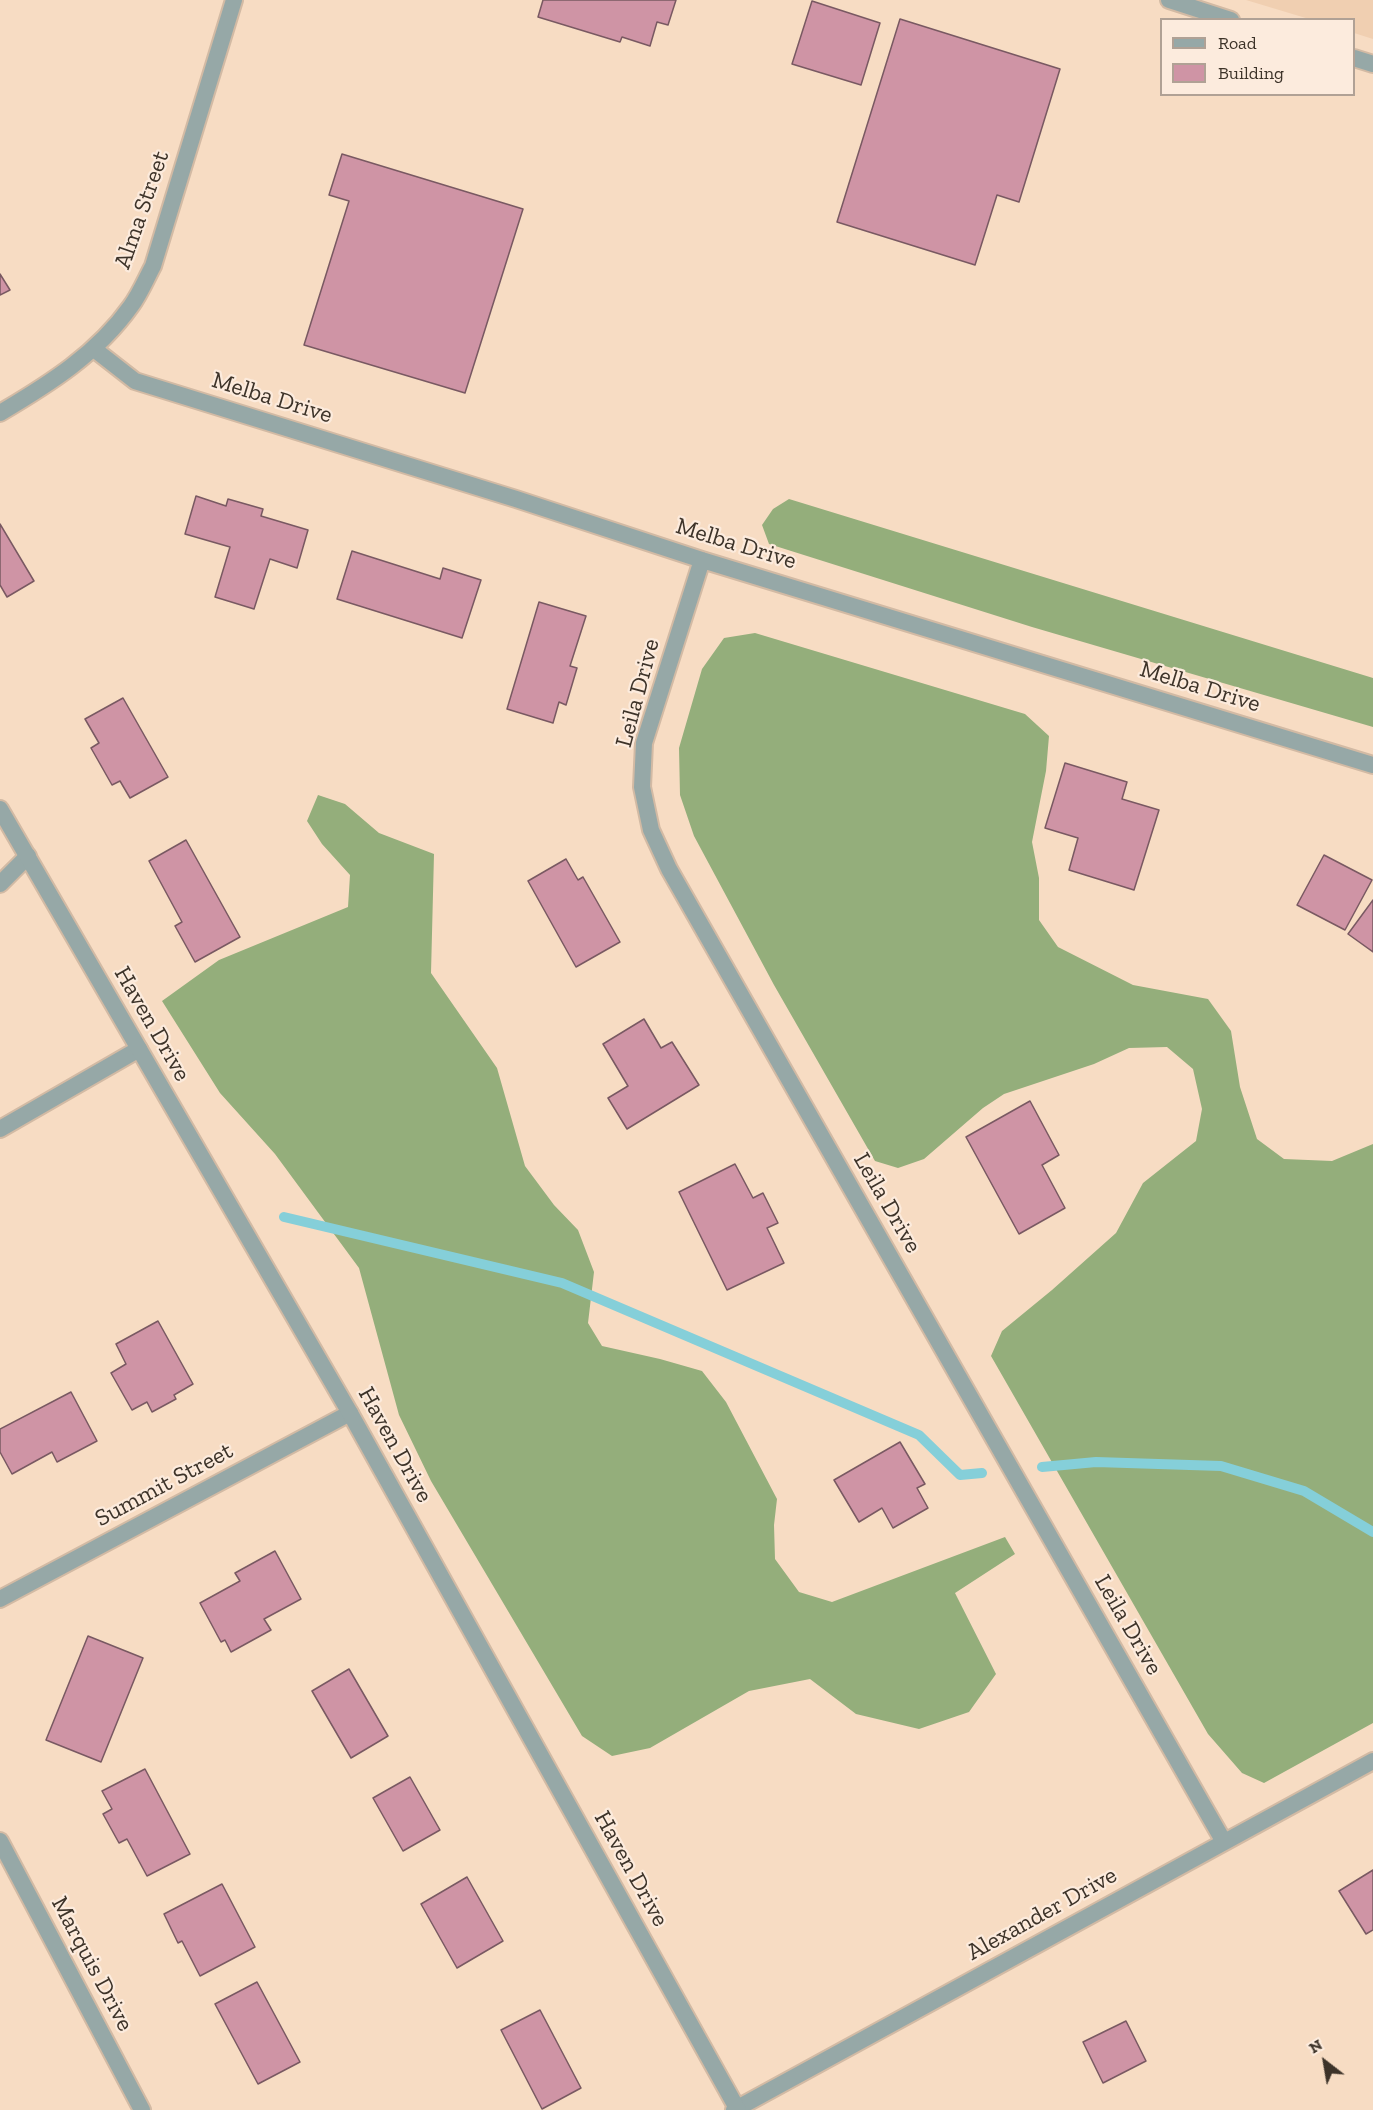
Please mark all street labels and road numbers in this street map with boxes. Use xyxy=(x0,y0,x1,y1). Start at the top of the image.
street label: Alma Street xyxy=(108,147,176,273)
street label: Melba Drive xyxy=(208,366,336,430)
street label: Melba Drive xyxy=(672,512,800,576)
street label: Leila Drive xyxy=(610,636,666,750)
street label: Melba Drive xyxy=(1136,655,1264,719)
street label: Haven Drive xyxy=(108,961,196,1087)
street label: Leila Drive xyxy=(847,1148,927,1258)
street label: Haven Drive xyxy=(351,1382,439,1508)
street label: Summit Street xyxy=(90,1437,238,1533)
street label: Leila Drive xyxy=(1088,1570,1168,1680)
street label: Haven Drive xyxy=(587,1806,675,1932)
street label: Alexander Drive xyxy=(962,1861,1122,1967)
street label: Marquis Drive xyxy=(45,1892,139,2036)

